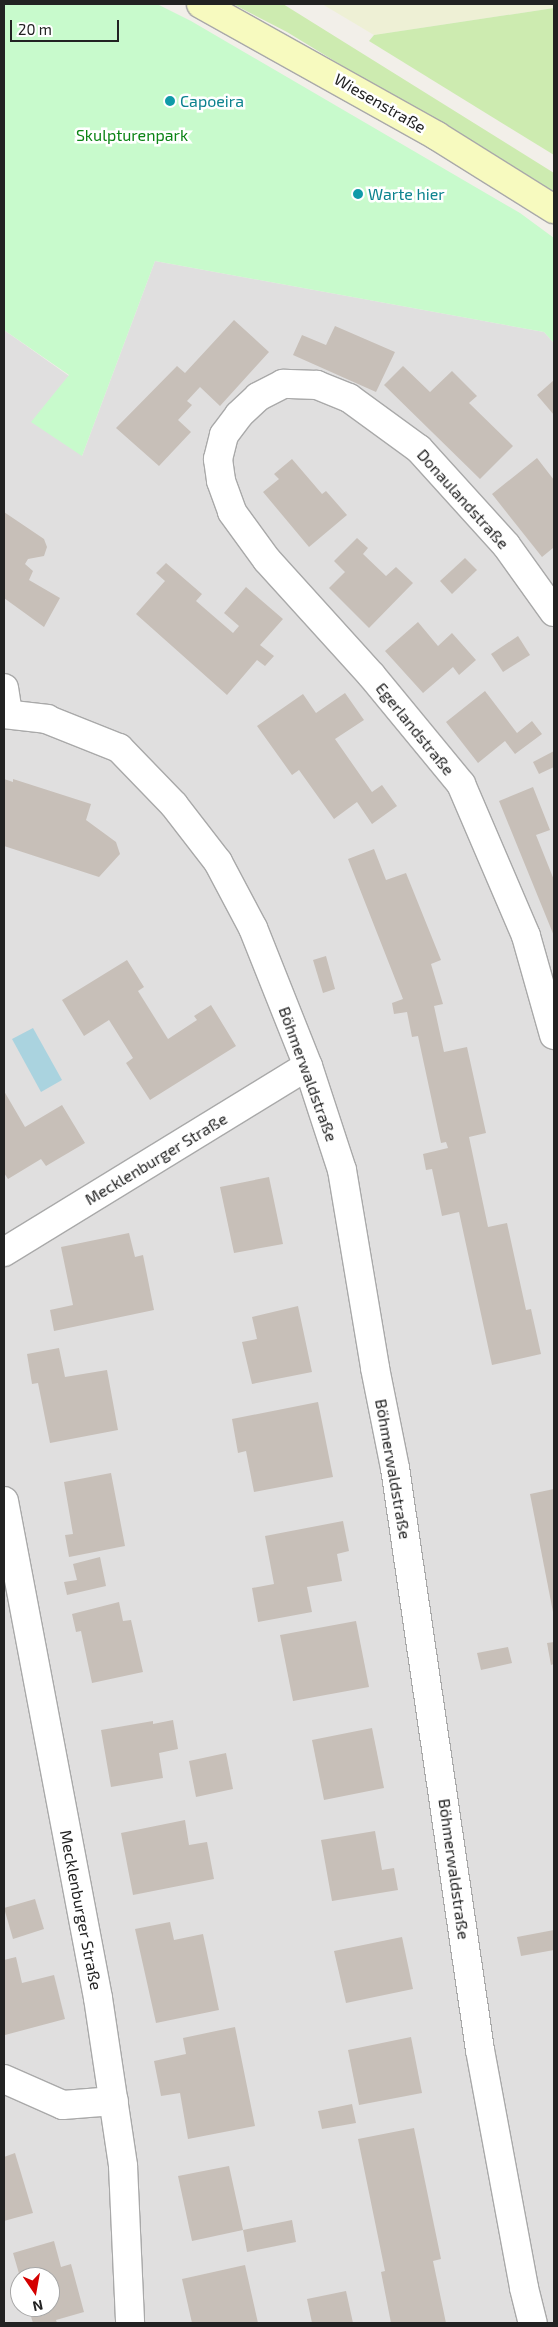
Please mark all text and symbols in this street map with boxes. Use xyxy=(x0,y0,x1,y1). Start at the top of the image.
scale bar xyxy=(12,10,121,42)
text: 20 m xyxy=(18,20,52,38)
street label: Wiesenstraße xyxy=(331,69,429,137)
place label: Capoeira xyxy=(180,91,244,111)
marker: Capoeira xyxy=(164,95,176,107)
park label: Skulpturenpark xyxy=(76,125,188,145)
place label: Warte hier xyxy=(368,184,445,204)
marker: Warte hier xyxy=(352,188,364,200)
street label: Donaulandstraße xyxy=(413,445,513,553)
street label: Egerlandstraße xyxy=(372,679,458,779)
street label: Böhmerwaldstraße xyxy=(275,1004,341,1144)
street label: Mecklenburger Straße xyxy=(81,1109,231,1209)
street label: Böhmerwaldstraße xyxy=(371,1397,415,1541)
street label: Böhmerwaldstraße xyxy=(435,1797,473,1941)
street label: Mecklenburger Straße xyxy=(56,1828,106,1992)
north arrow xyxy=(10,2267,60,2317)
text: N xyxy=(31,2297,45,2316)

